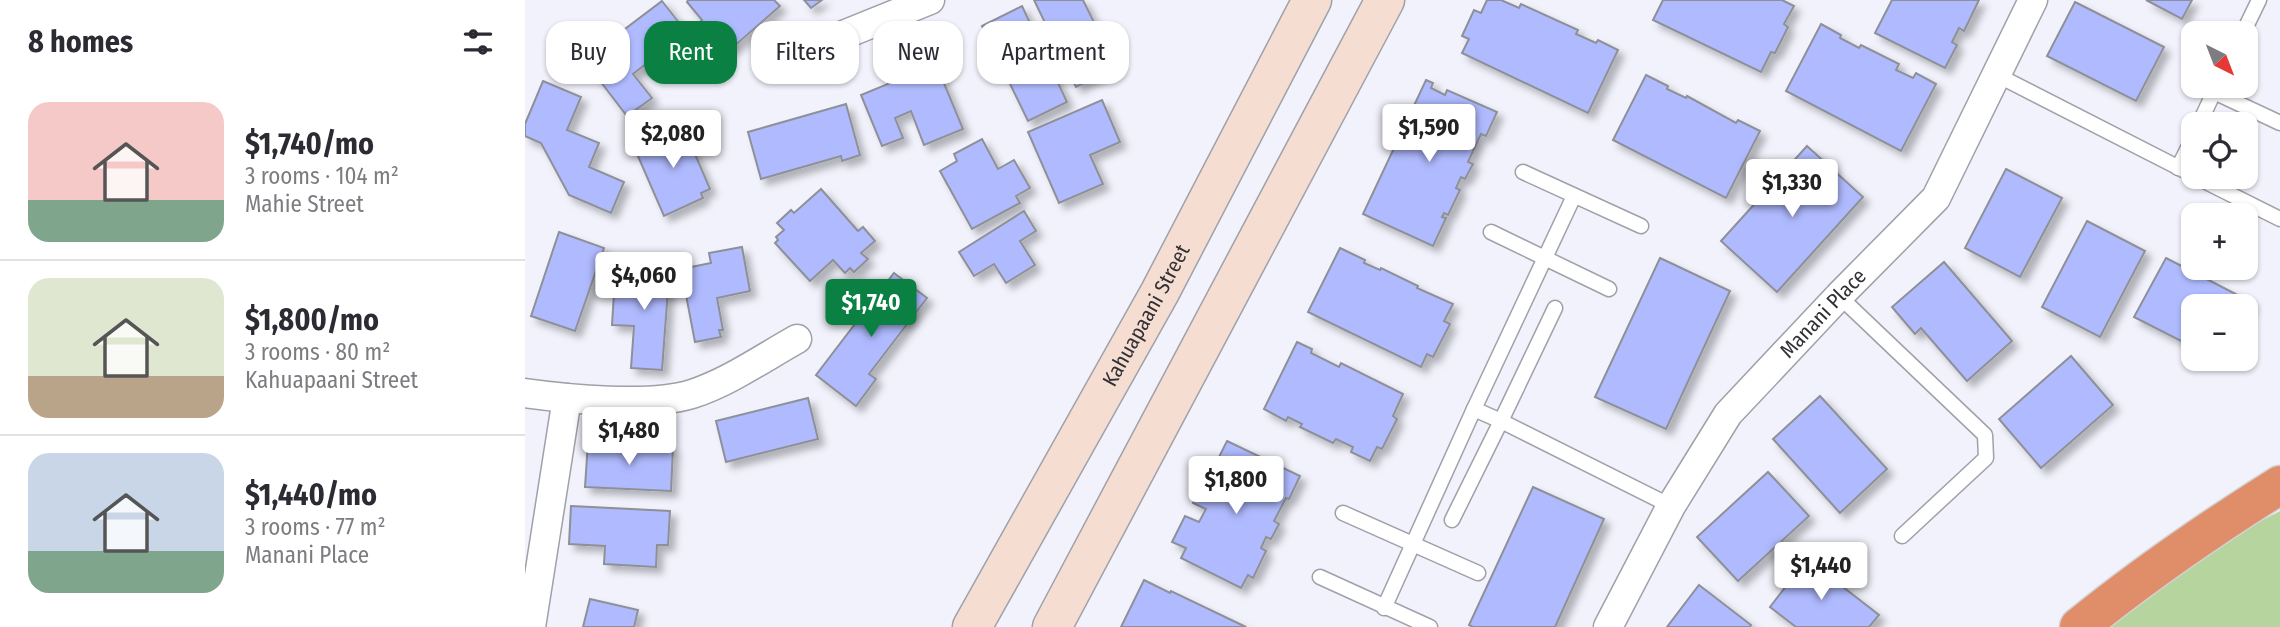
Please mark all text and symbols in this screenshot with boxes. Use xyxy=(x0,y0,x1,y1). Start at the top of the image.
chip: Buy xyxy=(546,21,630,84)
chip: Rent xyxy=(644,21,737,84)
chip: Filters xyxy=(751,21,859,84)
chip: New xyxy=(873,21,963,84)
chip: Apartment xyxy=(977,21,1129,84)
north arrow xyxy=(2181,21,2257,98)
map controls xyxy=(2181,21,2258,371)
icon: filters xyxy=(459,23,497,61)
text: 8 homes xyxy=(28,24,133,60)
pin: $1,590 xyxy=(1372,104,1486,164)
pin: $2,080 xyxy=(616,110,730,170)
button: locate xyxy=(2181,112,2258,189)
text: $1,590 xyxy=(1398,113,1460,141)
text: $2,080 xyxy=(641,119,705,147)
text: $1,740/mo xyxy=(245,126,374,162)
icon: home xyxy=(84,130,168,214)
pin: $1,330 xyxy=(1735,160,1849,219)
text: 3 rooms · 104 m² xyxy=(245,162,399,190)
text: $1,330 xyxy=(1762,168,1822,196)
text: Mahie Street xyxy=(245,190,364,218)
button: + xyxy=(2181,203,2258,280)
street label: Kahuapaani Street xyxy=(1097,240,1196,391)
pin: $4,060 xyxy=(587,252,701,312)
text: $4,060 xyxy=(611,261,677,289)
street label: Manani Place xyxy=(1774,263,1871,363)
pin: $1,740 xyxy=(814,280,928,339)
text: $1,740 xyxy=(841,288,901,316)
button: − xyxy=(2181,294,2258,371)
text: $1,800/mo xyxy=(245,302,379,338)
icon: home xyxy=(84,306,168,390)
text: 3 rooms · 80 m² xyxy=(245,338,390,366)
text: Kahuapaani Street xyxy=(245,366,418,394)
pin: $1,480 xyxy=(572,407,686,467)
text: $1,480 xyxy=(598,416,660,444)
pin: $1,800 xyxy=(1179,456,1293,516)
text: $1,800 xyxy=(1205,465,1267,493)
text: $1,440/mo xyxy=(245,477,377,513)
icon: home xyxy=(84,481,168,565)
text: 3 rooms · 77 m² xyxy=(245,513,386,541)
text: Manani Place xyxy=(245,541,369,569)
pin: $1,440 xyxy=(1764,542,1878,602)
text: $1,440 xyxy=(1790,551,1852,579)

